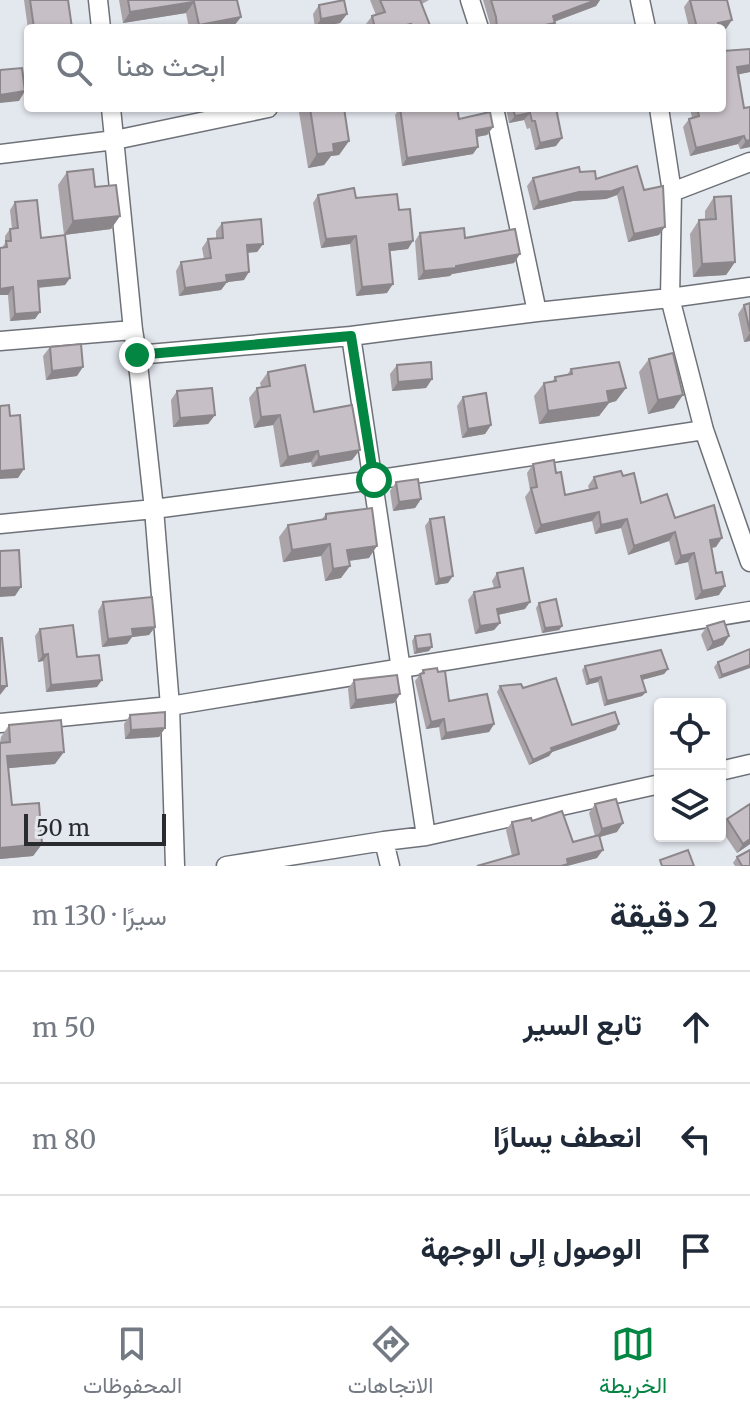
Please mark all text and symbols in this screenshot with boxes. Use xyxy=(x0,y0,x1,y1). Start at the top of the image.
search box xyxy=(24,24,726,112)
icon: search xyxy=(52,46,96,90)
text: ابحث هنا xyxy=(116,46,226,84)
route end xyxy=(119,337,155,373)
route start xyxy=(356,462,392,498)
map controls xyxy=(654,698,726,842)
button: locate xyxy=(654,698,726,770)
button: layers xyxy=(654,770,726,842)
scale bar xyxy=(24,810,166,846)
text: 50 m xyxy=(36,814,90,842)
text: 2 دقيقة xyxy=(610,894,718,936)
text: سيرًا · 130 m xyxy=(32,899,167,932)
text: تابع السير xyxy=(523,1005,642,1043)
icon: ahead xyxy=(674,1005,718,1049)
text: 50 m xyxy=(32,1011,96,1044)
text: انعطف يسارًا xyxy=(493,1117,642,1155)
icon: left xyxy=(674,1117,718,1161)
text: 80 m xyxy=(32,1123,96,1156)
text: الوصول إلى الوجهة xyxy=(420,1229,642,1267)
icon: arrive xyxy=(674,1229,718,1273)
tab: المحفوظات xyxy=(83,1322,182,1405)
tab: الاتجاهات xyxy=(348,1322,433,1405)
tab: الخريطة xyxy=(599,1322,667,1405)

